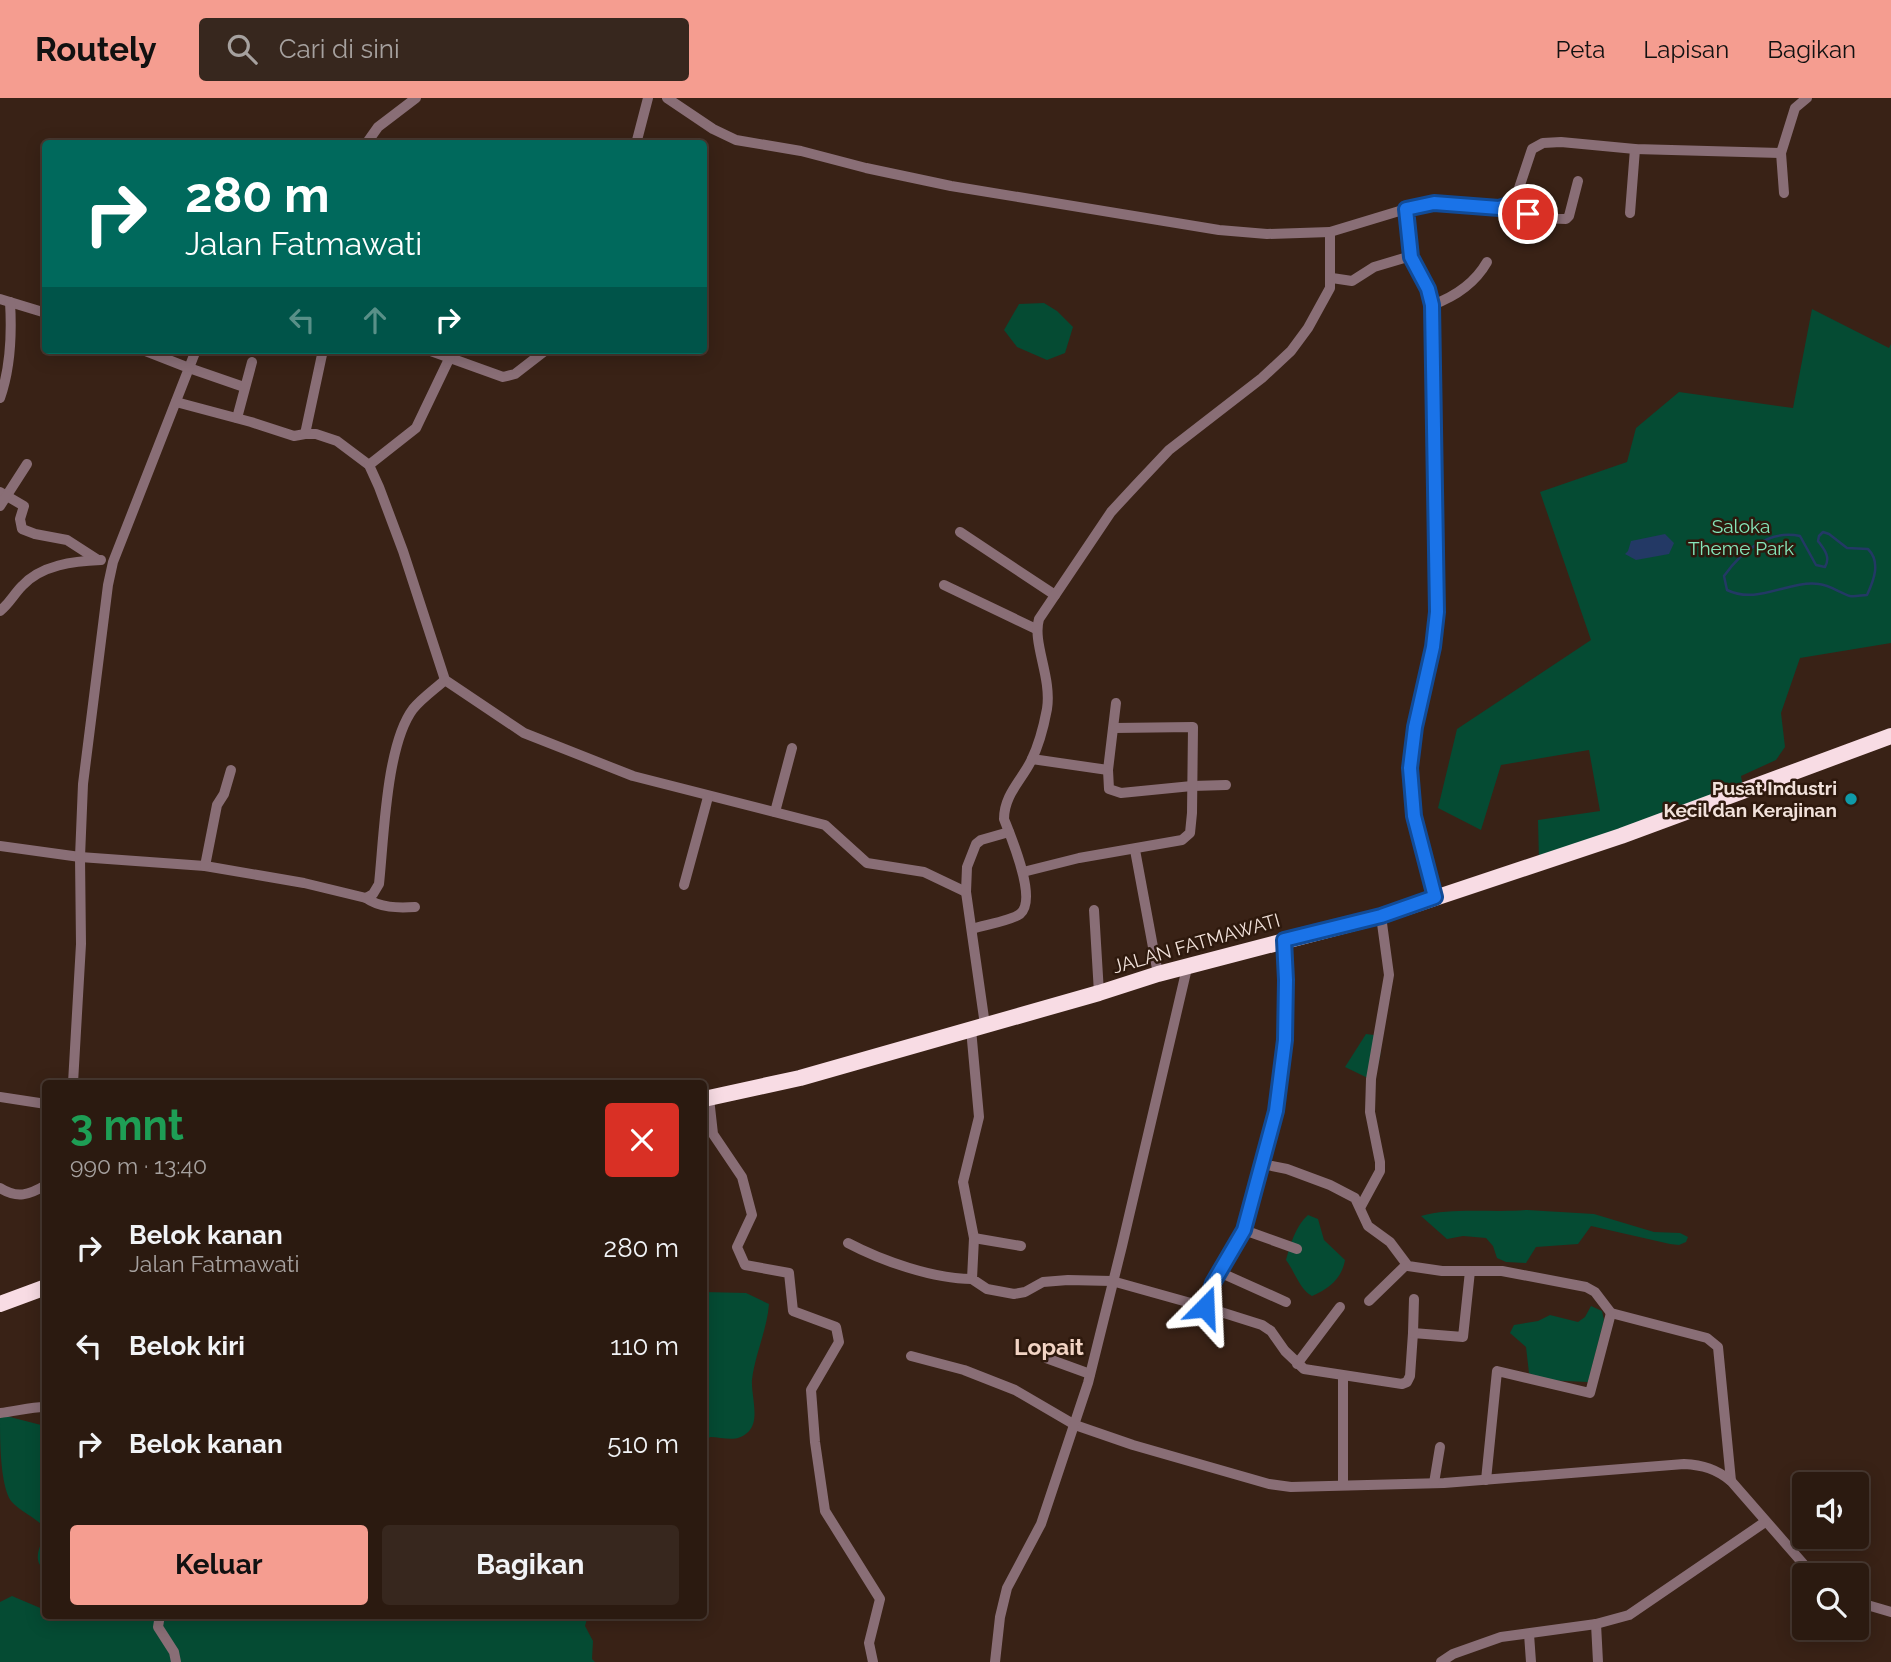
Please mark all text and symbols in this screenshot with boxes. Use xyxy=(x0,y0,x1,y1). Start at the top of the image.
search box xyxy=(199,18,689,81)
text: Routely xyxy=(35,30,157,69)
icon: search xyxy=(223,30,261,68)
text: Cari di sini xyxy=(279,34,400,64)
text: Peta xyxy=(1556,35,1605,64)
text: Lapisan xyxy=(1643,35,1729,64)
text: Bagikan xyxy=(1767,35,1856,64)
text: 280 m xyxy=(185,166,330,223)
icon: right xyxy=(70,168,161,259)
pin xyxy=(1498,184,1558,244)
icon: arrive xyxy=(1509,195,1547,233)
text: Jalan Fatmawati xyxy=(185,225,422,262)
icon: left xyxy=(283,301,321,339)
icon: ahead xyxy=(356,301,394,339)
icon: right xyxy=(429,301,467,339)
park label: Saloka Theme Park xyxy=(1688,515,1794,559)
place label: Pusat Industri Kecil dan Kerajinan xyxy=(1663,777,1837,821)
marker: Pusat Industri Kecil dan Kerajinan xyxy=(1843,791,1859,807)
street label: JALAN FATMAWATI xyxy=(1110,909,1282,977)
text: 3 mnt xyxy=(70,1101,184,1150)
button: close xyxy=(605,1103,679,1177)
text: 990 m · 13:40 xyxy=(70,1152,207,1179)
text: Belok kanan xyxy=(129,1220,283,1250)
icon: right xyxy=(70,1229,108,1267)
text: 280 m xyxy=(604,1233,679,1263)
text: Jalan Fatmawati xyxy=(129,1250,300,1277)
position arrow xyxy=(1168,1270,1242,1344)
icon: left xyxy=(70,1327,108,1365)
text: Belok kiri xyxy=(129,1331,245,1361)
text: 110 m xyxy=(610,1331,679,1361)
district label: Lopait xyxy=(1014,1333,1084,1360)
icon: right xyxy=(70,1425,108,1463)
text: Belok kanan xyxy=(129,1429,283,1459)
text: 510 m xyxy=(607,1429,679,1459)
map controls xyxy=(1792,1472,1869,1640)
button: sound xyxy=(1792,1472,1869,1549)
button: Keluar xyxy=(70,1525,368,1605)
button: Bagikan xyxy=(382,1525,679,1605)
button: search xyxy=(1792,1563,1869,1640)

